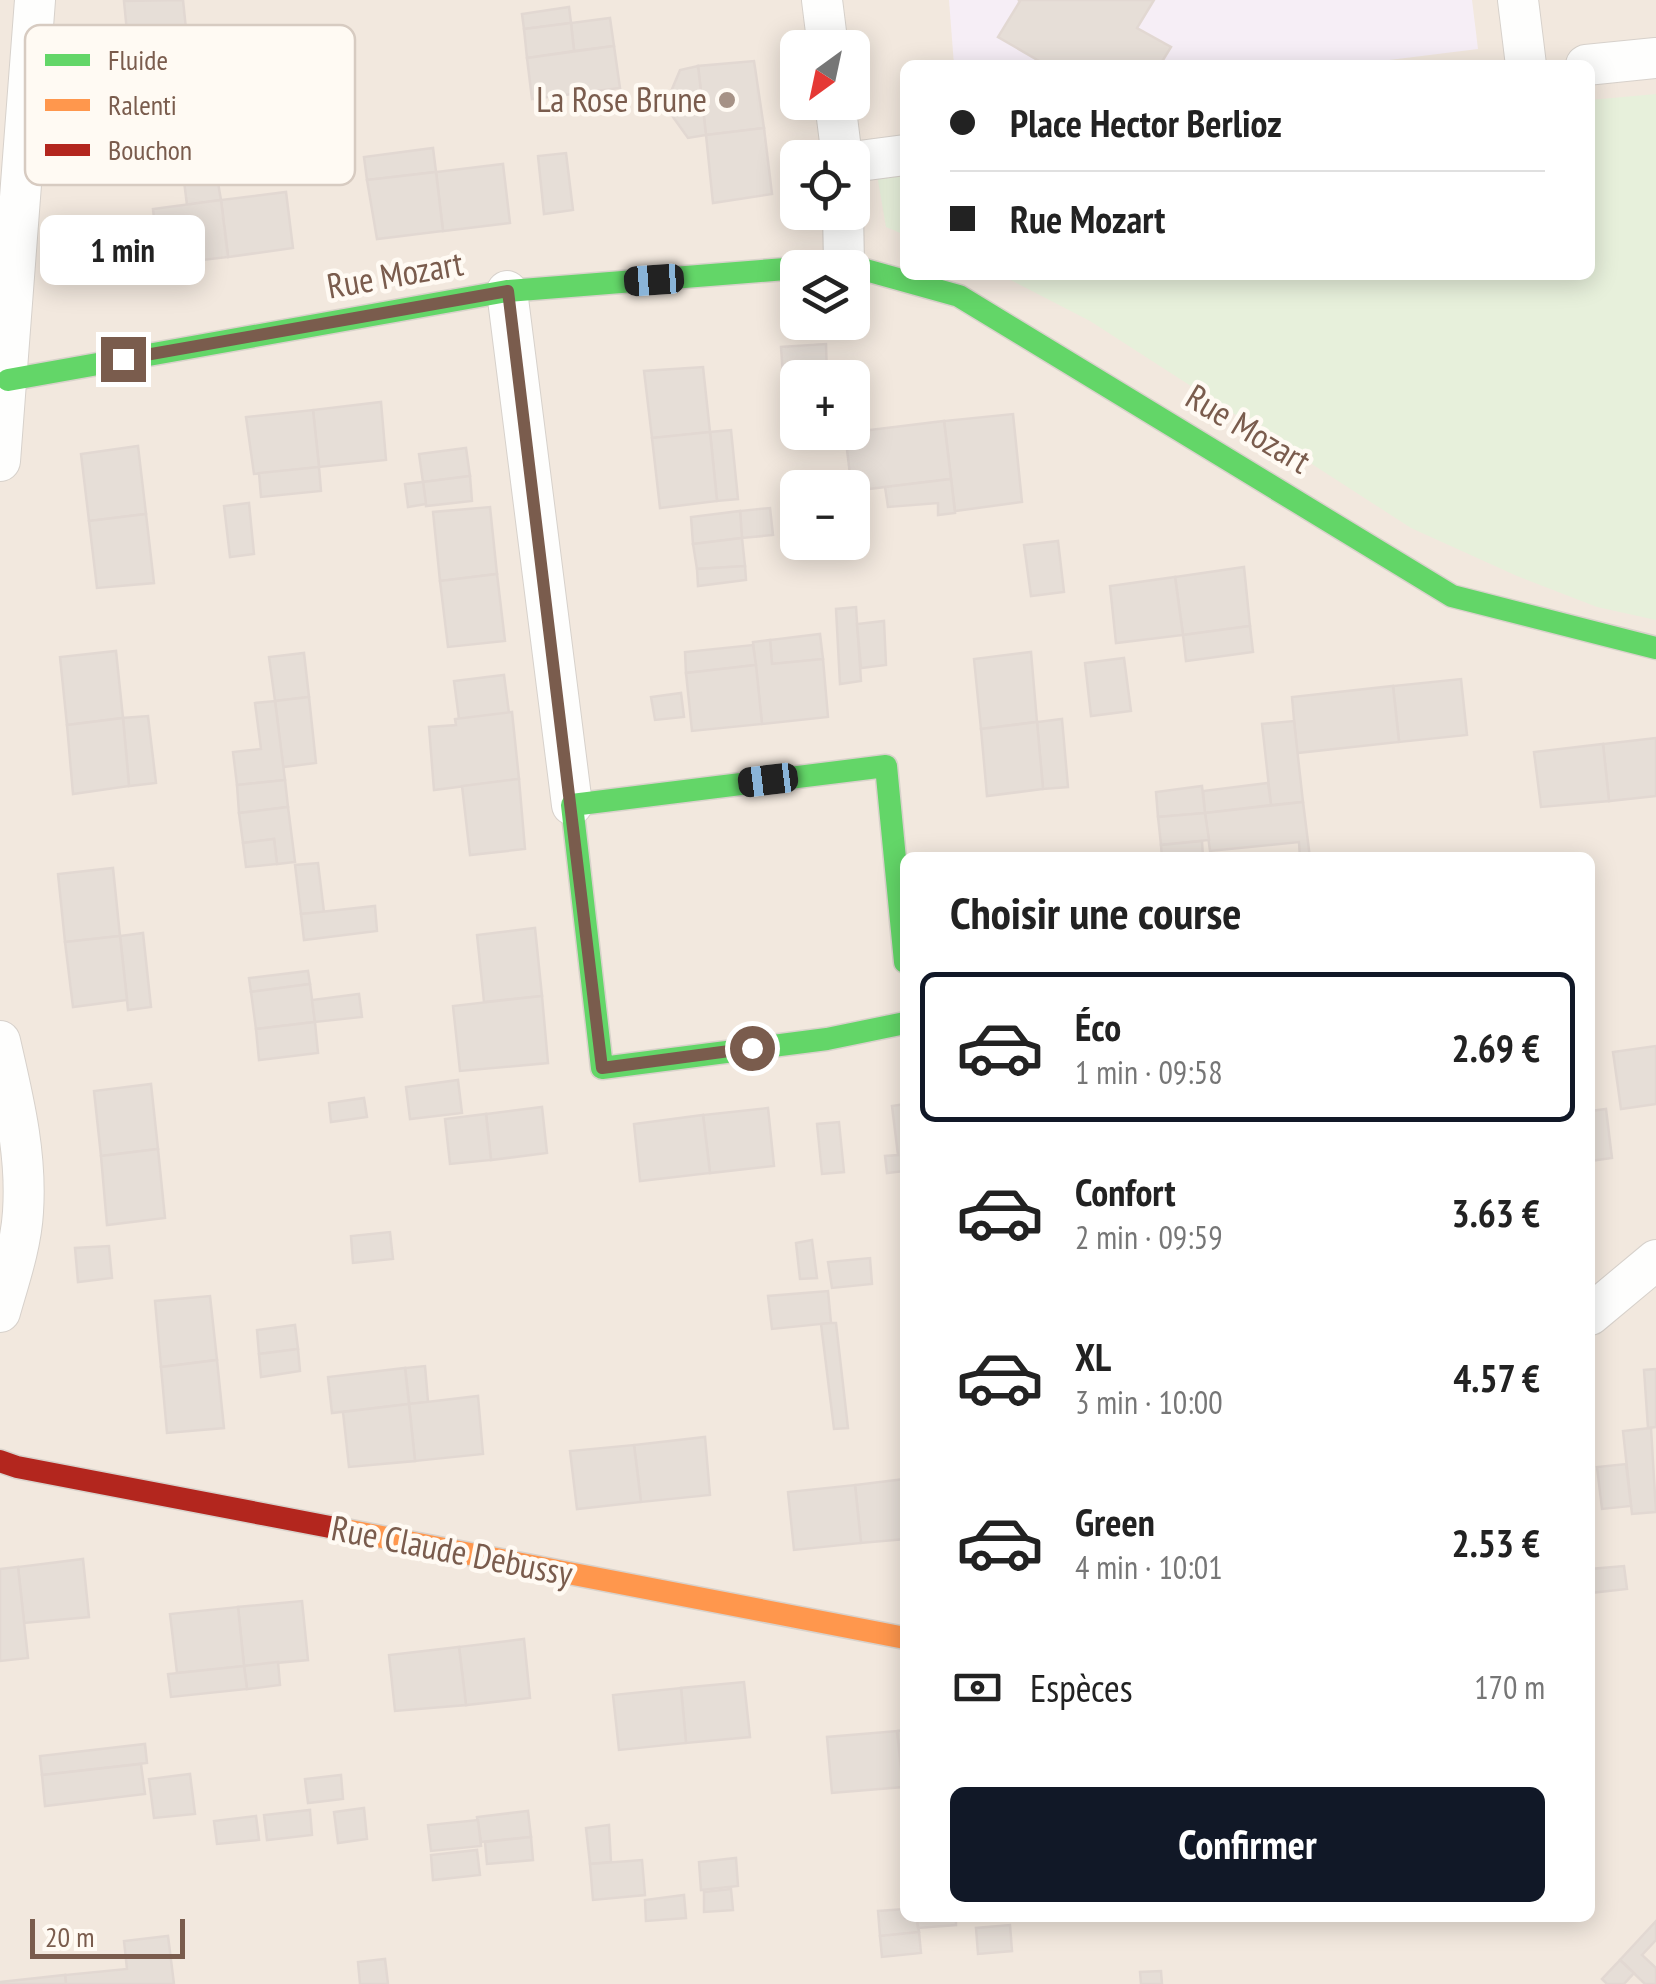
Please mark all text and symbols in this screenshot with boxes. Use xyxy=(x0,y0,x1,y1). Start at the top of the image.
legend xyxy=(25,25,355,185)
north arrow xyxy=(780,30,870,120)
map controls xyxy=(780,30,870,560)
text: Fluide xyxy=(108,41,168,78)
place label: La Rose Brune xyxy=(536,76,707,122)
text: Ralenti xyxy=(108,86,177,123)
marker: La Rose Brune xyxy=(716,89,738,111)
text: Place Hector Berlioz xyxy=(1010,98,1282,147)
text: Bouchon xyxy=(108,131,192,168)
button: locate xyxy=(780,140,870,230)
text: Rue Mozart xyxy=(1010,194,1165,243)
callout: 1 min xyxy=(41,214,206,284)
text: 1 min xyxy=(90,229,155,271)
street label: Rue Mozart xyxy=(323,239,467,309)
button: layers xyxy=(780,250,870,340)
car xyxy=(623,263,685,297)
route end xyxy=(101,337,146,382)
button: + xyxy=(780,360,870,450)
street label: Rue Mozart xyxy=(1178,373,1320,483)
button: − xyxy=(780,470,870,560)
car xyxy=(736,761,800,799)
text: Choisir une course xyxy=(950,883,1241,941)
icon: car xyxy=(955,1002,1045,1092)
text: Éco xyxy=(1075,1002,1121,1051)
text: 2.69 € xyxy=(1451,1023,1540,1072)
route start xyxy=(730,1026,775,1071)
text: 1 min · 09:58 xyxy=(1075,1051,1223,1093)
icon: car xyxy=(955,1167,1045,1257)
text: Confort xyxy=(1075,1167,1175,1216)
text: 3.63 € xyxy=(1451,1188,1540,1237)
text: 2 min · 09:59 xyxy=(1075,1216,1223,1258)
icon: car xyxy=(955,1332,1045,1422)
text: XL xyxy=(1075,1332,1111,1381)
text: 4.57 € xyxy=(1453,1353,1540,1402)
text: 3 min · 10:00 xyxy=(1075,1381,1223,1423)
icon: car xyxy=(955,1497,1045,1587)
text: Green xyxy=(1075,1497,1155,1546)
street label: Rue Claude Debussy xyxy=(328,1504,577,1596)
text: 2.53 € xyxy=(1451,1518,1540,1567)
text: 4 min · 10:01 xyxy=(1075,1546,1223,1588)
icon: cash xyxy=(950,1660,1005,1715)
text: Espèces xyxy=(1030,1663,1133,1712)
text: 170 m xyxy=(1474,1666,1545,1708)
button: Confirmer xyxy=(950,1787,1545,1902)
scale bar xyxy=(30,1914,185,1958)
text: 20 m xyxy=(45,1918,94,1955)

